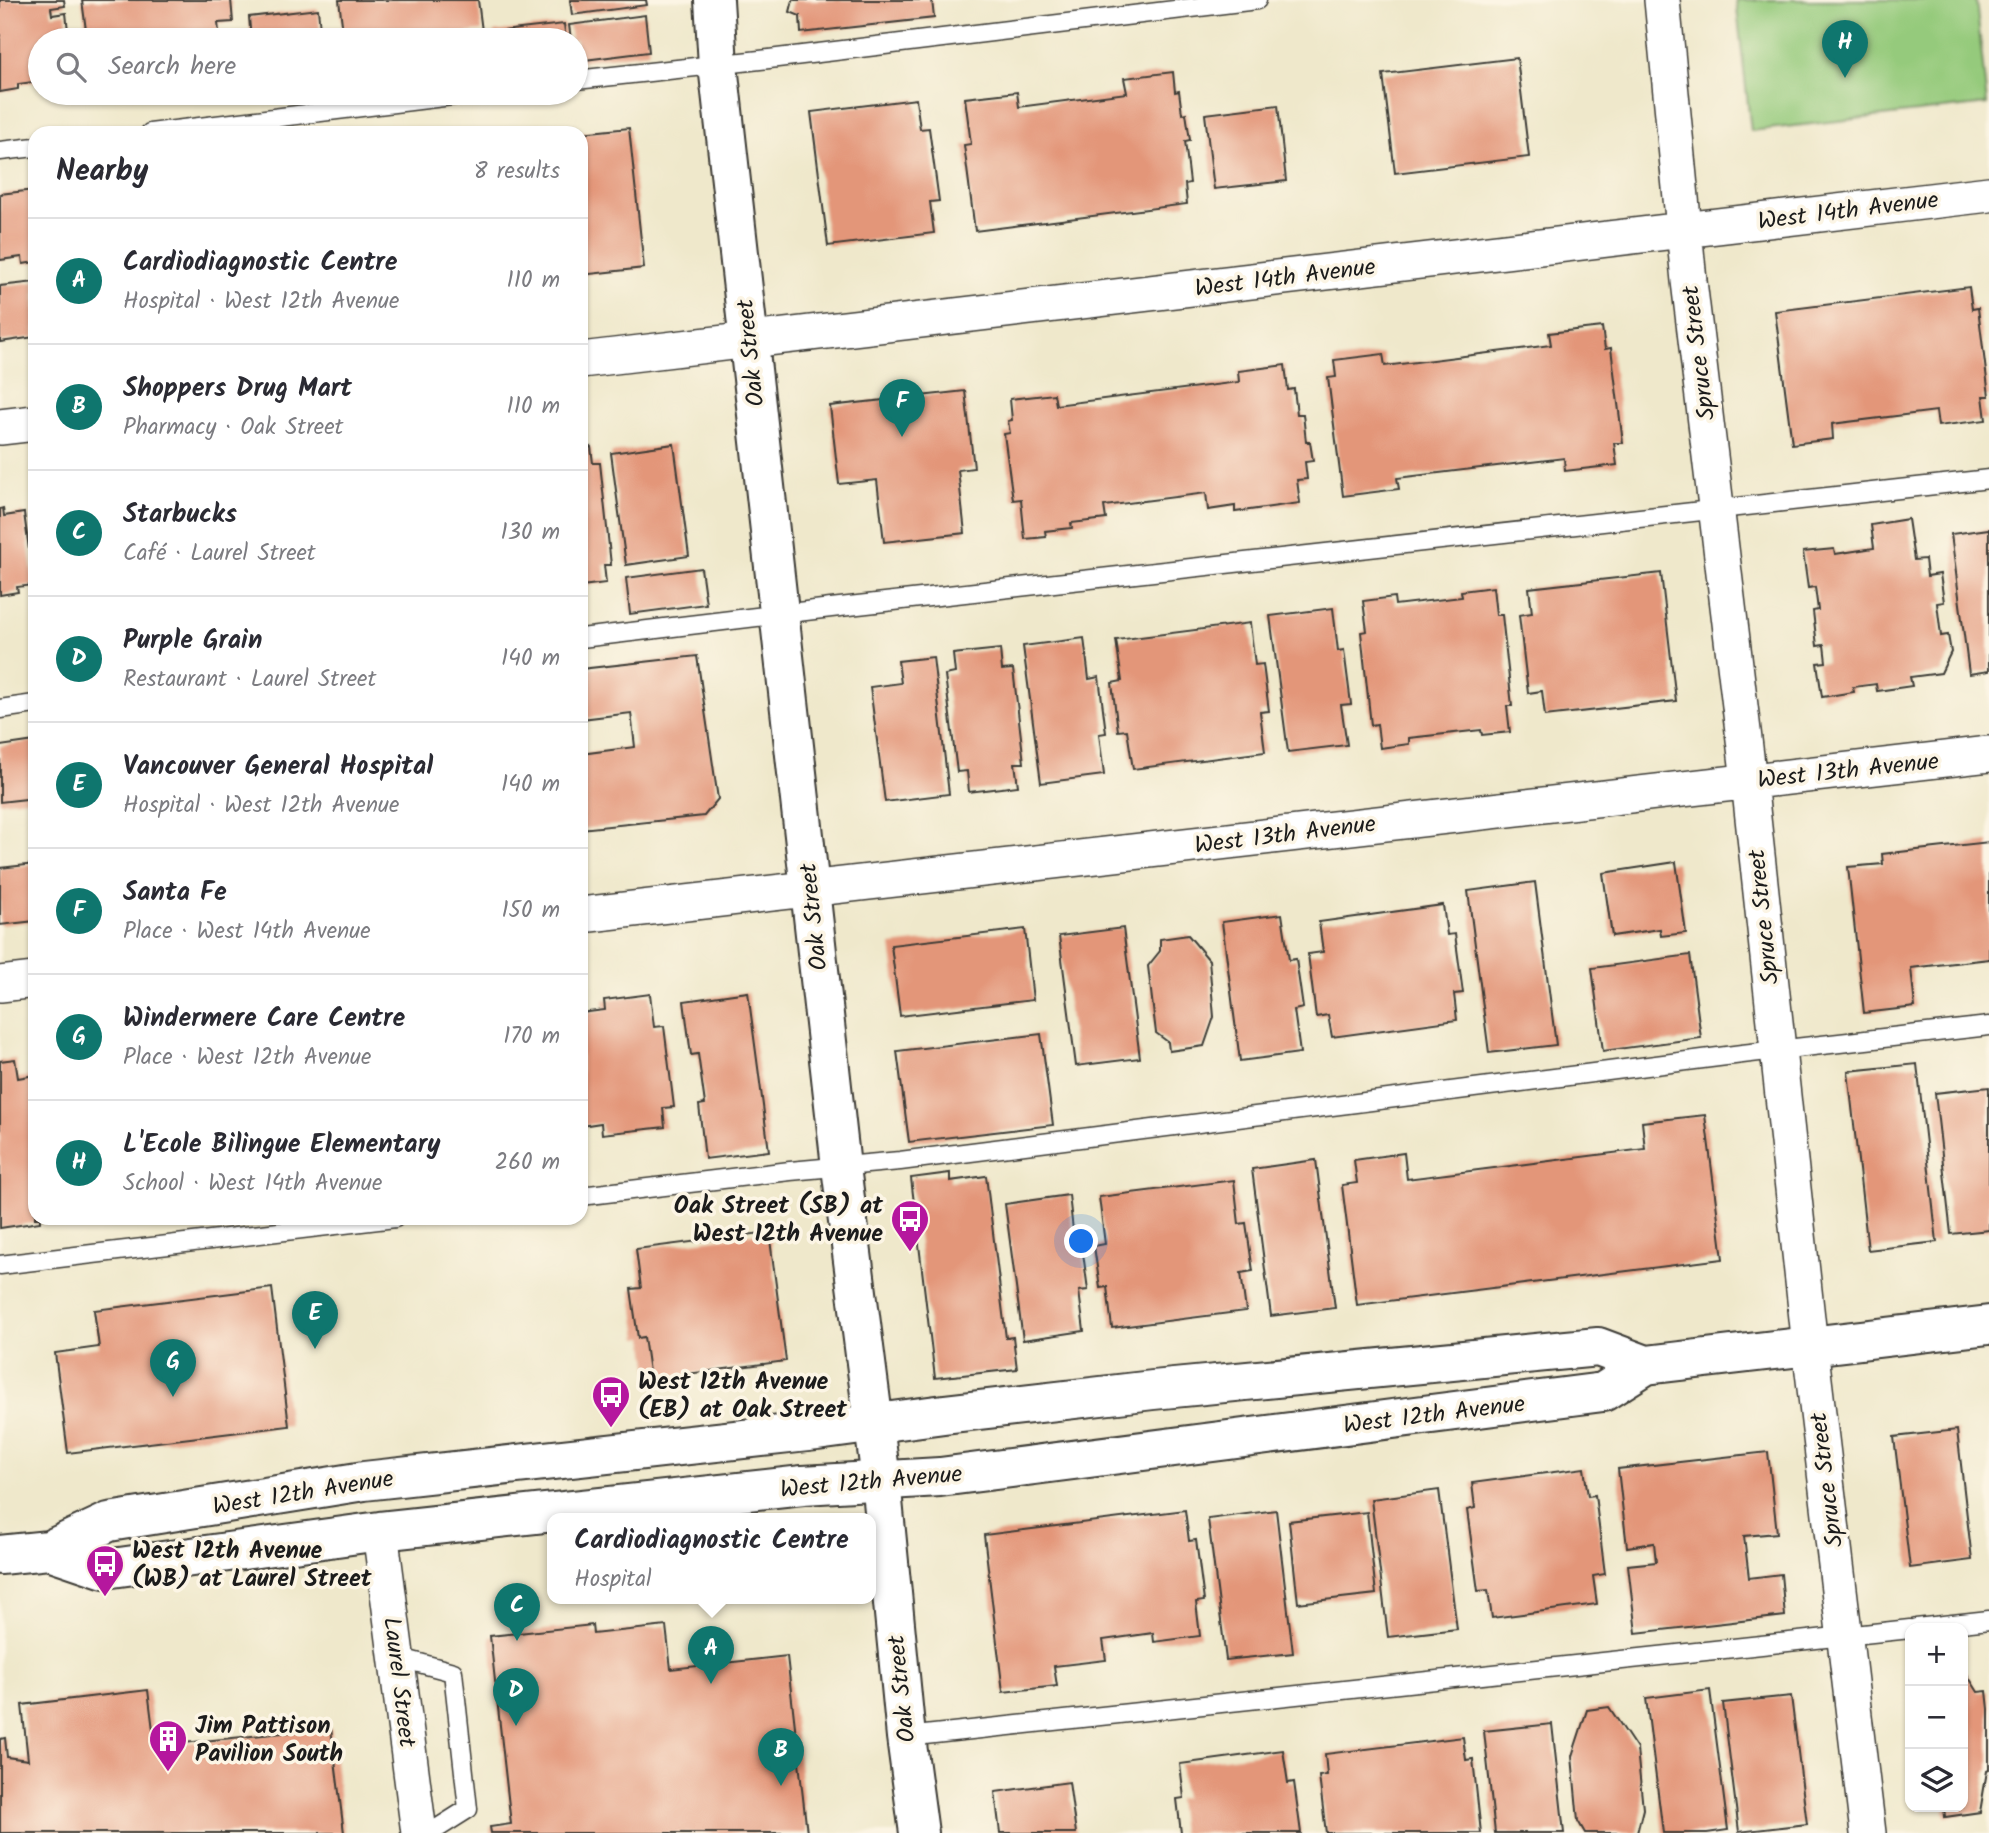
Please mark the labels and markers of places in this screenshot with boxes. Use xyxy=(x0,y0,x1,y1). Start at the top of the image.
pin: H xyxy=(1822,20,1868,78)
pin: F xyxy=(879,379,925,437)
place label: Oak Street (SB) at West 12th Avenue xyxy=(674,1187,884,1254)
bus stop icon: Oak Street (SB) at West 12th Avenue xyxy=(889,1198,931,1253)
pin: E xyxy=(292,1291,338,1349)
pin: G xyxy=(150,1339,196,1397)
place label: West 12th Avenue (EB) at Oak Street xyxy=(638,1363,848,1430)
bus stop icon: West 12th Avenue (EB) at Oak Street xyxy=(590,1374,632,1429)
place label: West 12th Avenue (WB) at Laurel Street xyxy=(132,1532,373,1599)
bus stop icon: West 12th Avenue (WB) at Laurel Street xyxy=(84,1543,126,1598)
pin: C xyxy=(494,1583,540,1641)
pin: A xyxy=(688,1626,734,1684)
pin: D xyxy=(493,1668,539,1726)
place label: Jim Pattison Pavilion South xyxy=(195,1707,343,1774)
building icon: Jim Pattison Pavilion South xyxy=(147,1718,189,1773)
pin: B xyxy=(758,1728,804,1786)

